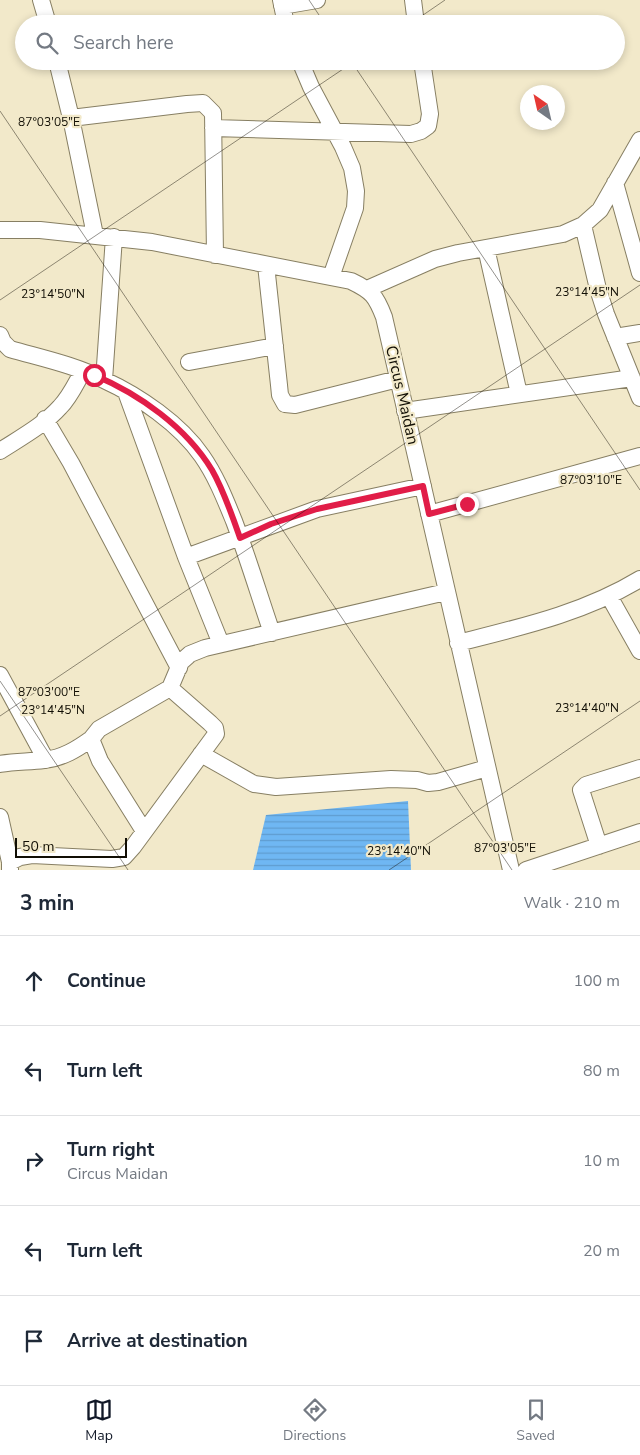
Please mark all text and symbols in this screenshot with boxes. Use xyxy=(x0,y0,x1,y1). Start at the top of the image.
search box xyxy=(15,15,625,70)
icon: search xyxy=(33,29,61,57)
text: Search here xyxy=(73,30,174,56)
north arrow xyxy=(520,85,565,130)
text: 87°03'05"E xyxy=(18,114,80,130)
text: 23°14'45"N xyxy=(555,284,619,300)
text: 23°14'50"N xyxy=(21,286,85,302)
street label: Circus Maidan xyxy=(380,343,424,447)
route start xyxy=(83,364,106,387)
text: 87°03'10"E xyxy=(560,472,622,488)
route end xyxy=(456,493,479,516)
text: 87°03'00"E xyxy=(18,684,80,700)
text: 23°14'40"N xyxy=(555,700,619,716)
text: 23°14'45"N xyxy=(21,702,85,718)
scale bar xyxy=(15,835,128,858)
text: 50 m xyxy=(22,837,54,856)
text: 87°03'05"E xyxy=(474,840,536,856)
text: 23°14'40"N xyxy=(367,843,431,859)
text: 3 min xyxy=(20,889,74,917)
text: Walk · 210 m xyxy=(524,892,620,914)
icon: ahead xyxy=(20,967,48,995)
text: Continue xyxy=(67,968,146,994)
text: 100 m xyxy=(573,970,620,992)
icon: left xyxy=(20,1057,48,1085)
text: Turn left xyxy=(67,1058,142,1084)
text: 80 m xyxy=(583,1060,620,1082)
text: Turn right xyxy=(67,1137,154,1163)
icon: right xyxy=(20,1147,48,1175)
text: 10 m xyxy=(583,1150,620,1172)
text: Circus Maidan xyxy=(67,1163,168,1185)
icon: left xyxy=(20,1237,48,1265)
text: Turn left xyxy=(67,1238,142,1264)
text: 20 m xyxy=(583,1240,620,1262)
icon: arrive xyxy=(20,1327,48,1355)
text: Arrive at destination xyxy=(67,1328,248,1354)
tab: Map xyxy=(85,1396,113,1445)
tab: Directions xyxy=(283,1396,346,1445)
tab: Saved xyxy=(516,1396,555,1445)

